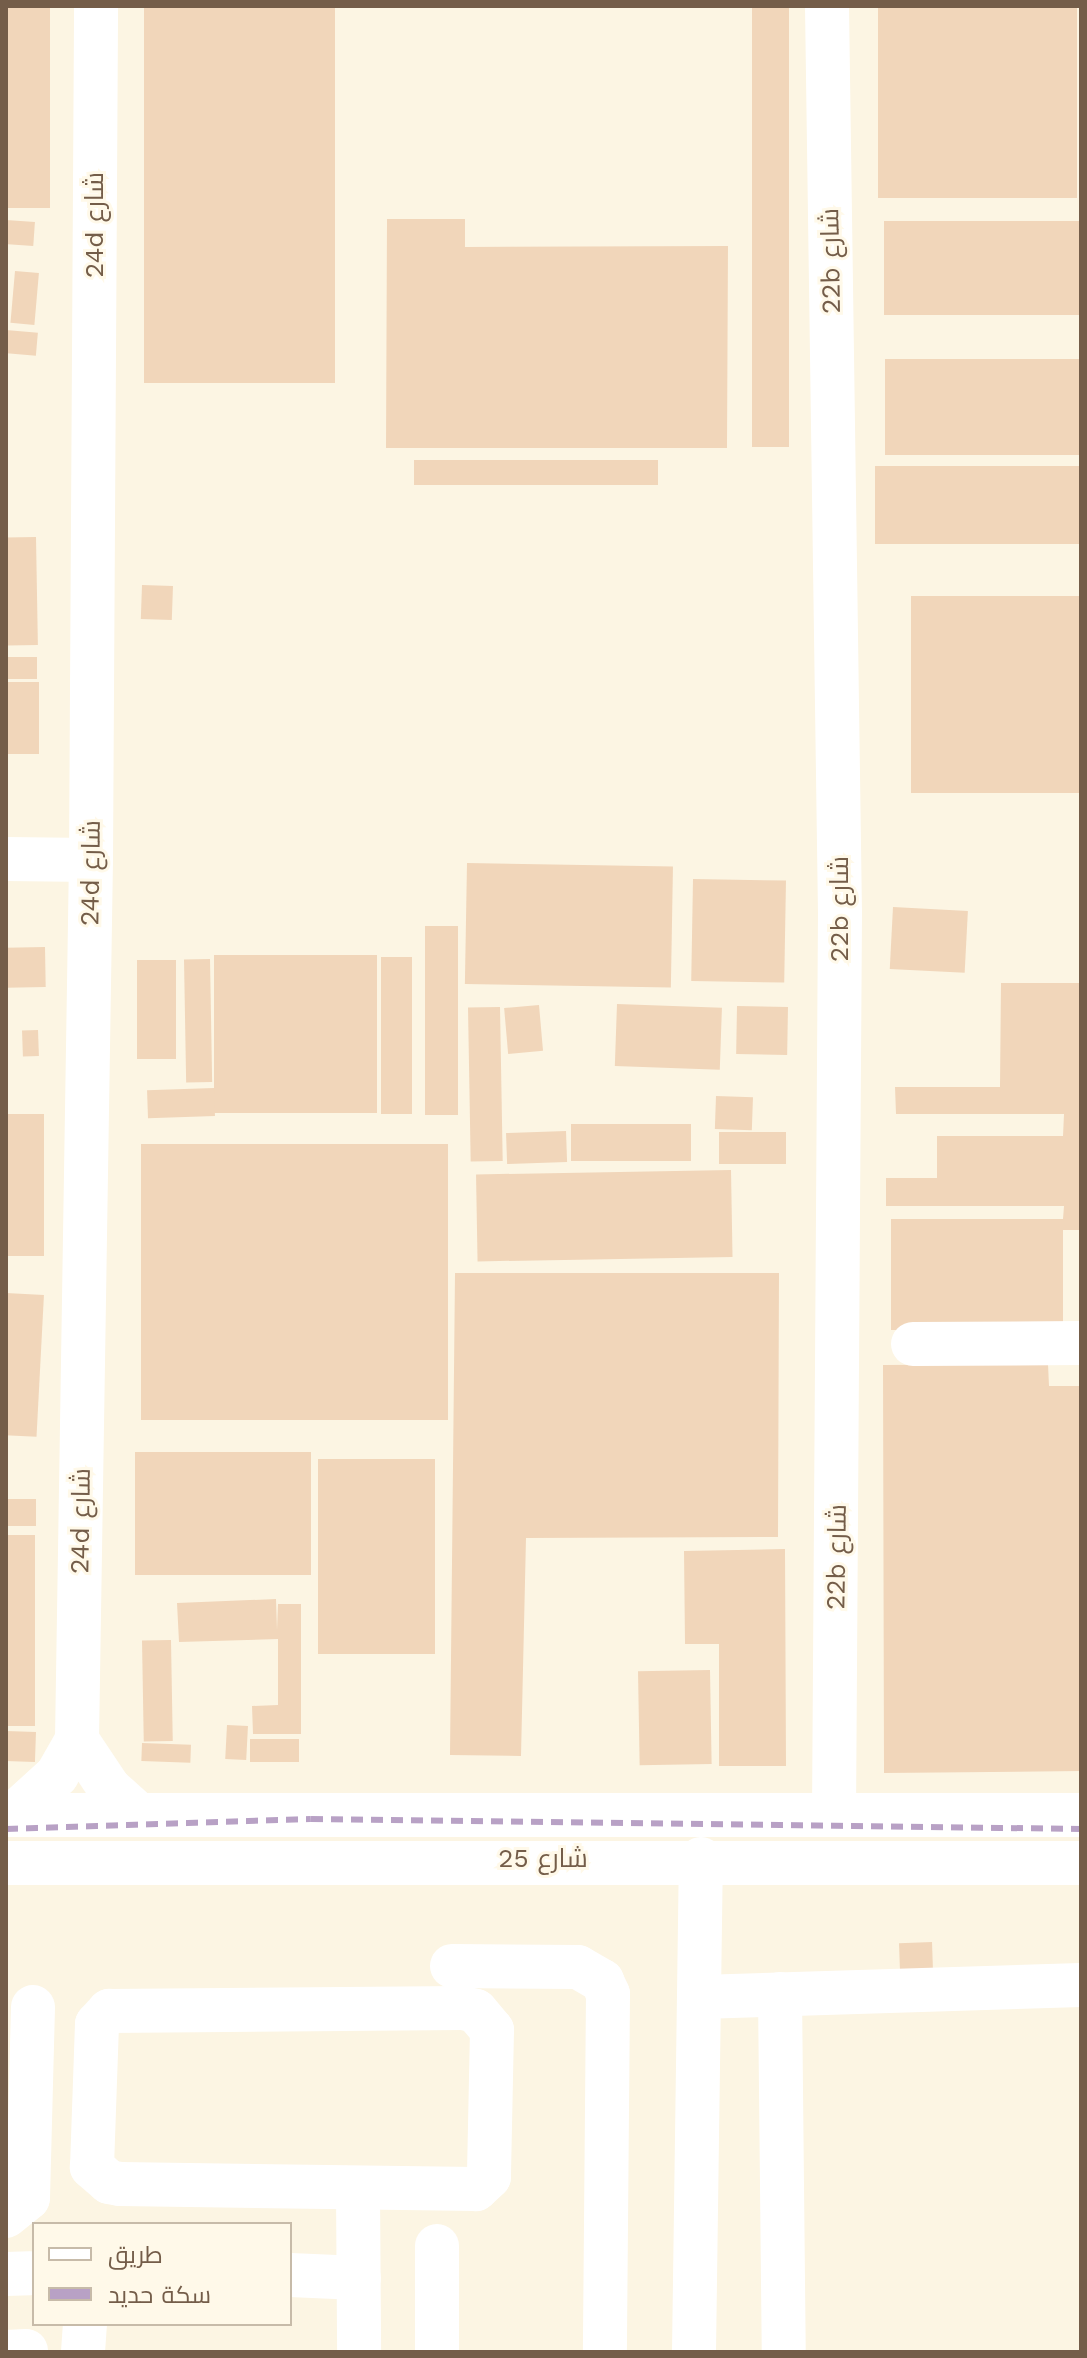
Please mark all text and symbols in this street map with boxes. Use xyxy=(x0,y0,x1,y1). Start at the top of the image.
street label: 24d شارع xyxy=(79,172,111,278)
street label: 22b شارع xyxy=(814,208,848,314)
street label: 24d شارع xyxy=(74,820,108,926)
street label: 22b شارع xyxy=(824,856,856,962)
street label: 24d شارع xyxy=(64,1468,98,1574)
street label: 22b شارع xyxy=(820,1504,854,1610)
street label: شارع 25 xyxy=(498,1843,588,1875)
legend xyxy=(32,2222,292,2326)
text: طريق xyxy=(108,2241,163,2269)
text: سكة حديد xyxy=(108,2281,211,2309)

